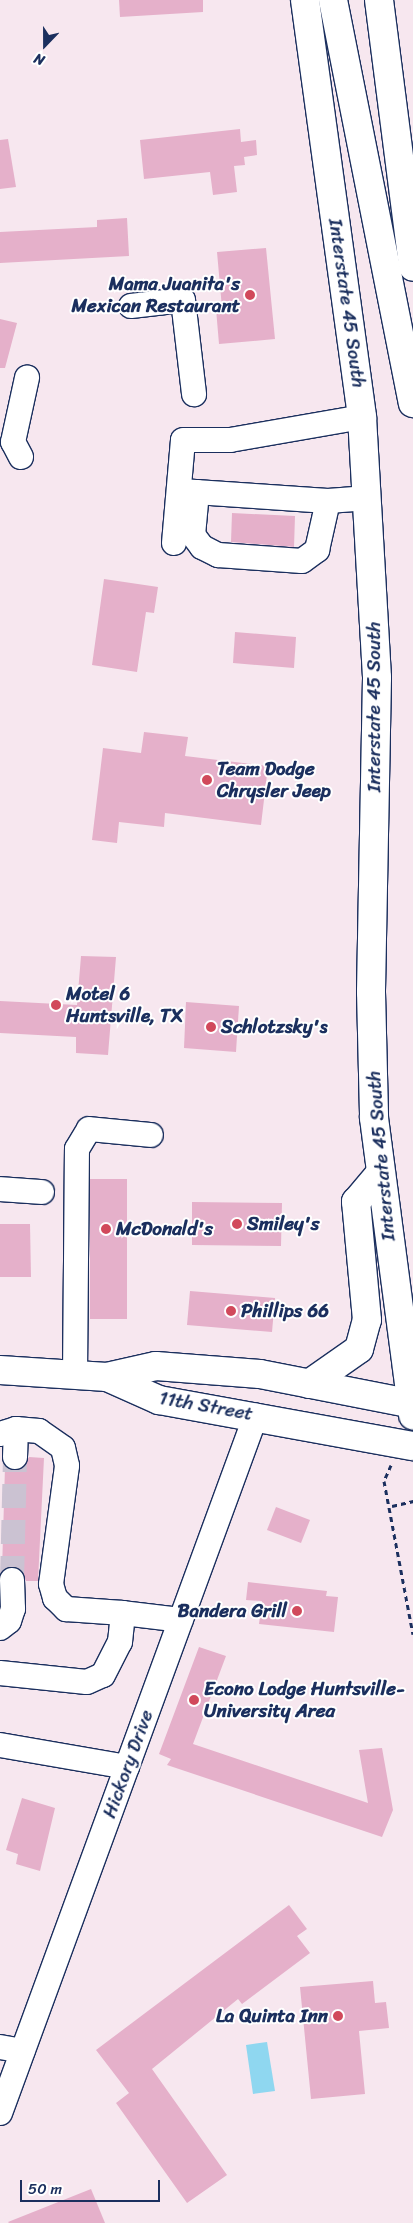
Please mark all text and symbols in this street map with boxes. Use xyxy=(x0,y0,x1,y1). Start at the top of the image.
north arrow xyxy=(20,20,70,70)
text: N xyxy=(30,46,48,73)
street label: Interstate 45 South xyxy=(324,217,370,389)
place label: Mama Juanita's Mexican Restaurant xyxy=(72,273,240,317)
marker: Mama Juanita's Mexican Restaurant xyxy=(244,289,256,301)
street label: Interstate 45 South xyxy=(363,622,385,792)
place label: Team Dodge Chrysler Jeep xyxy=(217,758,331,802)
marker: Team Dodge Chrysler Jeep xyxy=(201,774,213,786)
place label: Motel 6 Huntsville, TX xyxy=(66,983,183,1027)
marker: Motel 6 Huntsville, TX xyxy=(50,999,62,1011)
place label: Schlotzsky's xyxy=(221,1016,327,1038)
marker: Schlotzsky's xyxy=(205,1021,217,1033)
street label: Interstate 45 South xyxy=(362,1070,400,1242)
place label: Smiley's xyxy=(247,1213,320,1235)
place label: McDonald's xyxy=(116,1218,213,1240)
marker: Smiley's xyxy=(231,1218,243,1230)
marker: McDonald's xyxy=(100,1223,112,1235)
place label: Phillips 66 xyxy=(241,1300,329,1322)
marker: Phillips 66 xyxy=(225,1305,237,1317)
street label: 11th Street xyxy=(157,1387,255,1425)
place label: Bandera Grill xyxy=(177,1600,287,1622)
marker: Bandera Grill xyxy=(291,1605,303,1617)
place label: Econo Lodge Huntsville- University Area xyxy=(204,1678,404,1722)
marker: Econo Lodge Huntsville- University Area xyxy=(188,1694,200,1706)
street label: Hickory Drive xyxy=(98,1707,158,1821)
place label: La Quinta Inn xyxy=(216,2005,328,2027)
marker: La Quinta Inn xyxy=(332,2010,344,2022)
scale bar xyxy=(22,2170,162,2202)
text: 50 m xyxy=(28,2176,62,2202)

